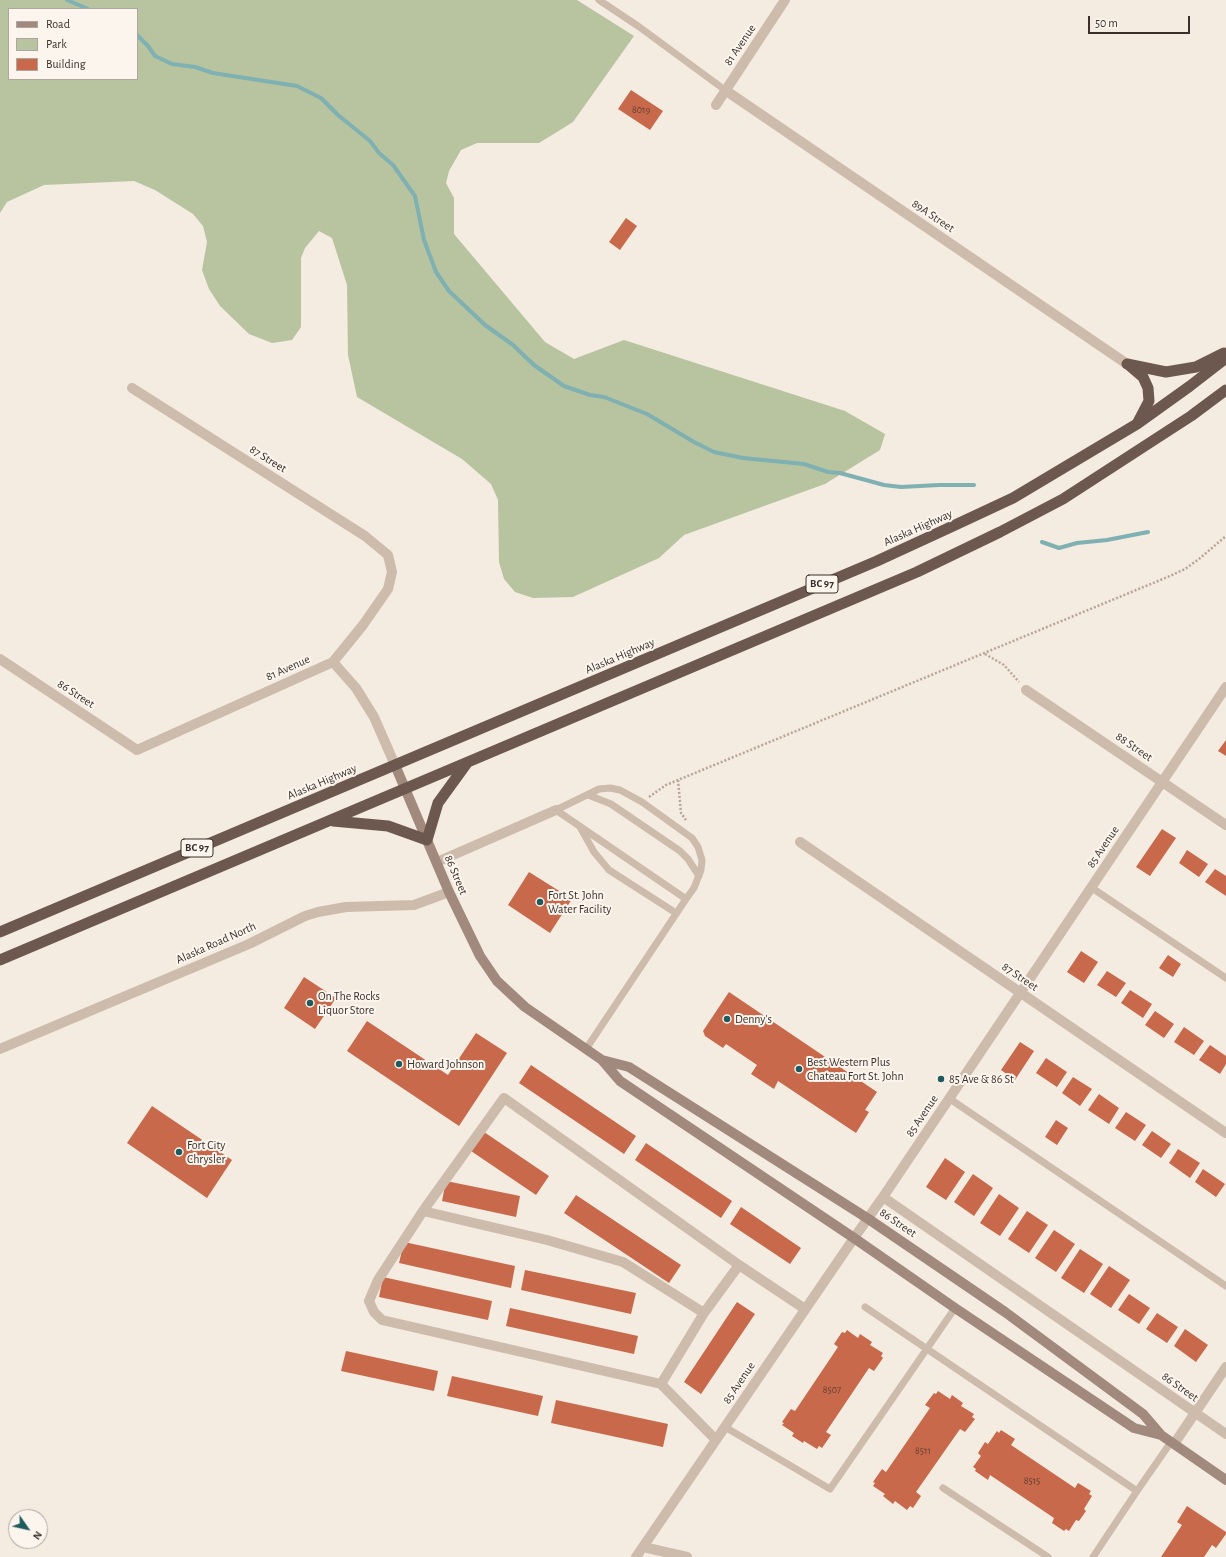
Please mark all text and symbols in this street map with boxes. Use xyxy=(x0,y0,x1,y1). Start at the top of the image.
legend xyxy=(8,8,138,80)
scale bar xyxy=(1090,8,1192,34)
text: 50 m xyxy=(1095,17,1118,29)
text: Road xyxy=(46,18,70,30)
street label: 81 Avenue xyxy=(721,22,759,68)
text: Park xyxy=(46,38,67,50)
text: Building xyxy=(46,58,86,70)
house number: 8019 xyxy=(632,104,650,116)
street label: 89A Street xyxy=(909,196,957,236)
street label: 87 Street xyxy=(247,442,289,476)
street label: Alaska Highway xyxy=(881,506,955,550)
road number: BC 97 xyxy=(806,575,838,593)
street label: Alaska Highway xyxy=(583,635,657,677)
street label: 81 Avenue xyxy=(264,652,312,684)
street label: 86 Street xyxy=(55,677,97,711)
street label: 88 Street xyxy=(1113,729,1155,765)
street label: Alaska Highway xyxy=(285,761,359,803)
street label: 85 Avenue xyxy=(1084,823,1122,871)
road number: BC 97 xyxy=(181,839,213,857)
street label: 86 Street xyxy=(441,853,471,897)
place label: Fort St. John Water Facility xyxy=(548,888,611,916)
marker: Fort St. John Water Facility xyxy=(535,897,545,907)
street label: Alaska Road North xyxy=(174,919,258,967)
street label: 87 Street xyxy=(999,960,1041,994)
place label: On The Rocks Liquor Store xyxy=(318,989,380,1017)
marker: On The Rocks Liquor Store xyxy=(305,998,315,1008)
place label: Denny's xyxy=(735,1012,772,1026)
marker: Denny's xyxy=(722,1014,732,1024)
place label: Best Western Plus Chateau Fort St. John xyxy=(807,1055,904,1083)
place label: Howard Johnson xyxy=(407,1057,484,1071)
marker: Howard Johnson xyxy=(394,1059,404,1069)
marker: Best Western Plus Chateau Fort St. John xyxy=(794,1064,804,1074)
place label: 85 Ave & 86 St xyxy=(949,1072,1014,1086)
marker: 85 Ave & 86 St xyxy=(936,1074,946,1084)
street label: 85 Avenue xyxy=(903,1092,941,1140)
place label: Fort City Chrysler xyxy=(187,1138,225,1166)
marker: Fort City Chrysler xyxy=(174,1147,184,1157)
street label: 86 Street xyxy=(877,1205,919,1241)
street label: 85 Avenue xyxy=(720,1359,758,1407)
street label: 86 Street xyxy=(1159,1369,1201,1405)
house number: 8507 xyxy=(823,1384,841,1396)
house number: 8511 xyxy=(915,1445,931,1457)
house number: 8515 xyxy=(1024,1475,1040,1487)
north arrow xyxy=(8,1509,48,1549)
text: N xyxy=(31,1529,44,1542)

